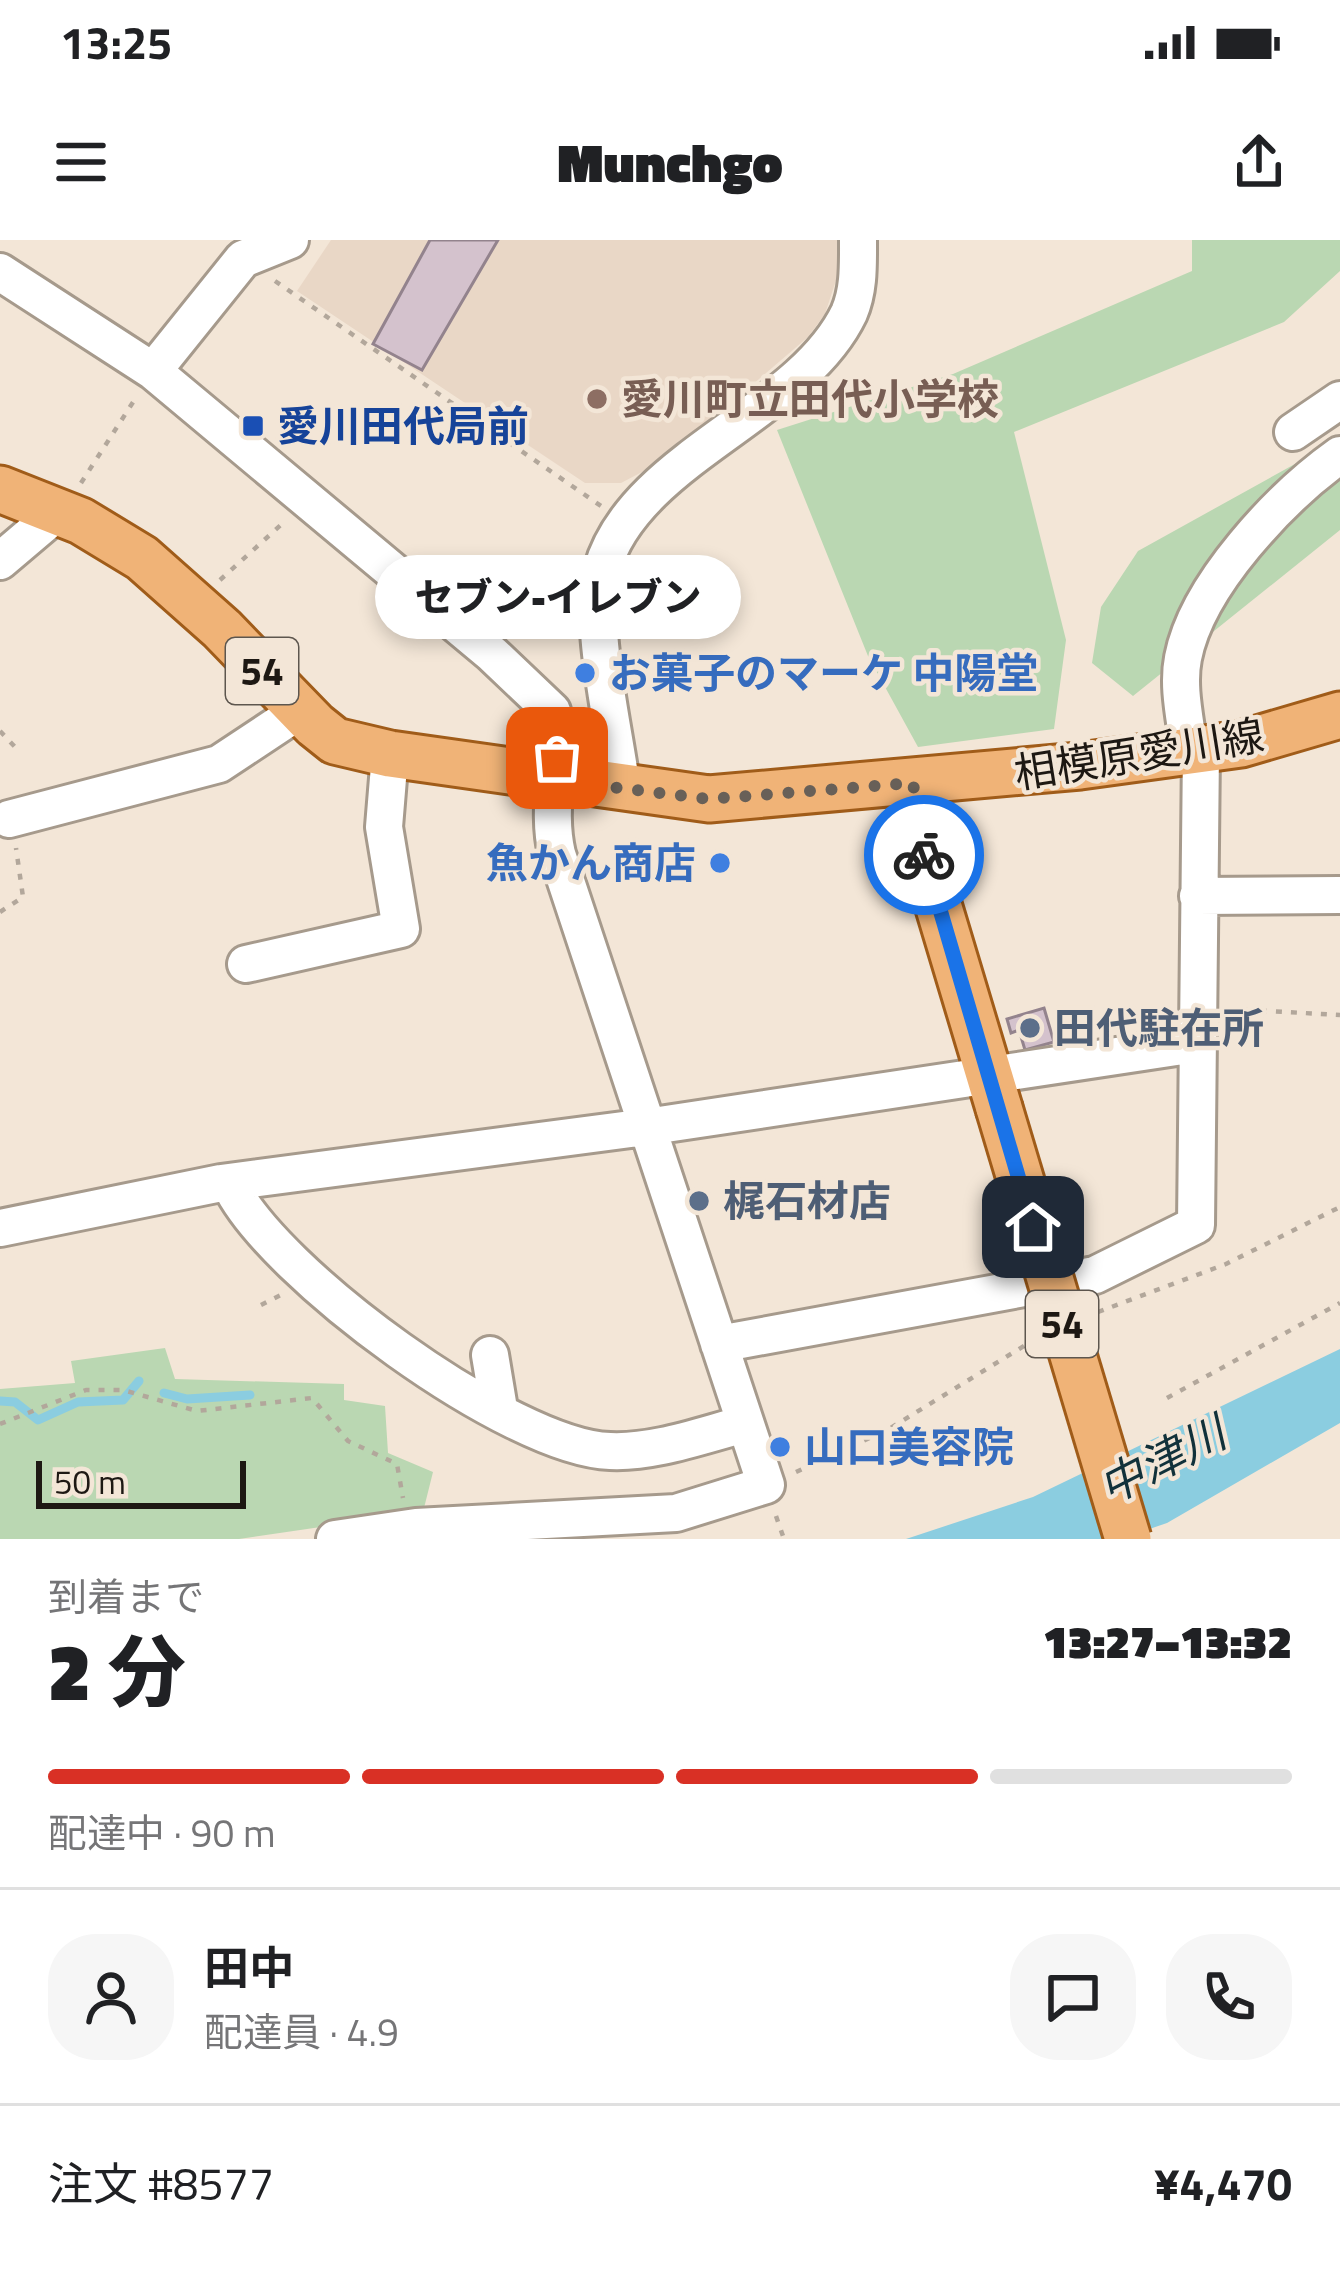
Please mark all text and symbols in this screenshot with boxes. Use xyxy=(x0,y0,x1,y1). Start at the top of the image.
text: 13:25 xyxy=(60,8,172,76)
text: Munchgo xyxy=(557,121,783,203)
icon: menu xyxy=(48,129,114,195)
icon: share xyxy=(1226,129,1292,195)
place label: 愛川町立田代小学校 xyxy=(621,366,999,430)
marker: 愛川町立田代小学校 xyxy=(584,386,610,412)
place label: 愛川田代局前 xyxy=(277,393,529,457)
marker: 愛川田代局前 xyxy=(240,413,266,439)
callout: セブン-イレブン xyxy=(374,554,740,638)
text: セブン-イレブン xyxy=(415,567,701,626)
road number: 54 xyxy=(226,638,298,704)
place label: お菓子のマーケ 中陽堂 xyxy=(609,640,1038,704)
marker: お菓子のマーケ 中陽堂 xyxy=(572,660,598,686)
street label: 相模原愛川線 xyxy=(1009,702,1268,804)
pin xyxy=(506,707,608,809)
icon: bag xyxy=(524,725,590,791)
courier xyxy=(864,795,984,915)
icon: bike xyxy=(891,822,957,888)
place label: 魚かん商店 xyxy=(486,830,696,894)
marker: 魚かん商店 xyxy=(707,850,733,876)
place label: 田代駐在所 xyxy=(1054,995,1264,1059)
marker: 田代駐在所 xyxy=(1017,1015,1043,1041)
place label: 梶石材店 xyxy=(723,1168,891,1232)
pin xyxy=(982,1176,1084,1278)
marker: 梶石材店 xyxy=(686,1188,712,1214)
icon: home xyxy=(1000,1194,1066,1260)
road number: 54 xyxy=(1026,1291,1098,1357)
water label: 中津川 xyxy=(1086,1396,1241,1520)
place label: 山口美容院 xyxy=(804,1414,1014,1478)
marker: 山口美容院 xyxy=(767,1434,793,1460)
scale bar xyxy=(36,1455,246,1508)
text: 50 m xyxy=(54,1457,126,1507)
text: 到着まで xyxy=(48,1567,204,1626)
text: 13:27–13:32 xyxy=(1043,1607,1292,1675)
text: 2 分 xyxy=(48,1612,186,1730)
text: 配達中 · 90 m xyxy=(48,1803,276,1862)
text: 田中 xyxy=(204,1933,294,2001)
button: person xyxy=(48,1934,174,2060)
button: chat xyxy=(1010,1934,1136,2060)
button: phone xyxy=(1166,1934,1292,2060)
text: 配達員 · 4.9 xyxy=(204,2002,399,2061)
text: 注文 #8577 xyxy=(48,2149,274,2217)
text: ¥4,470 xyxy=(1154,2149,1292,2217)

